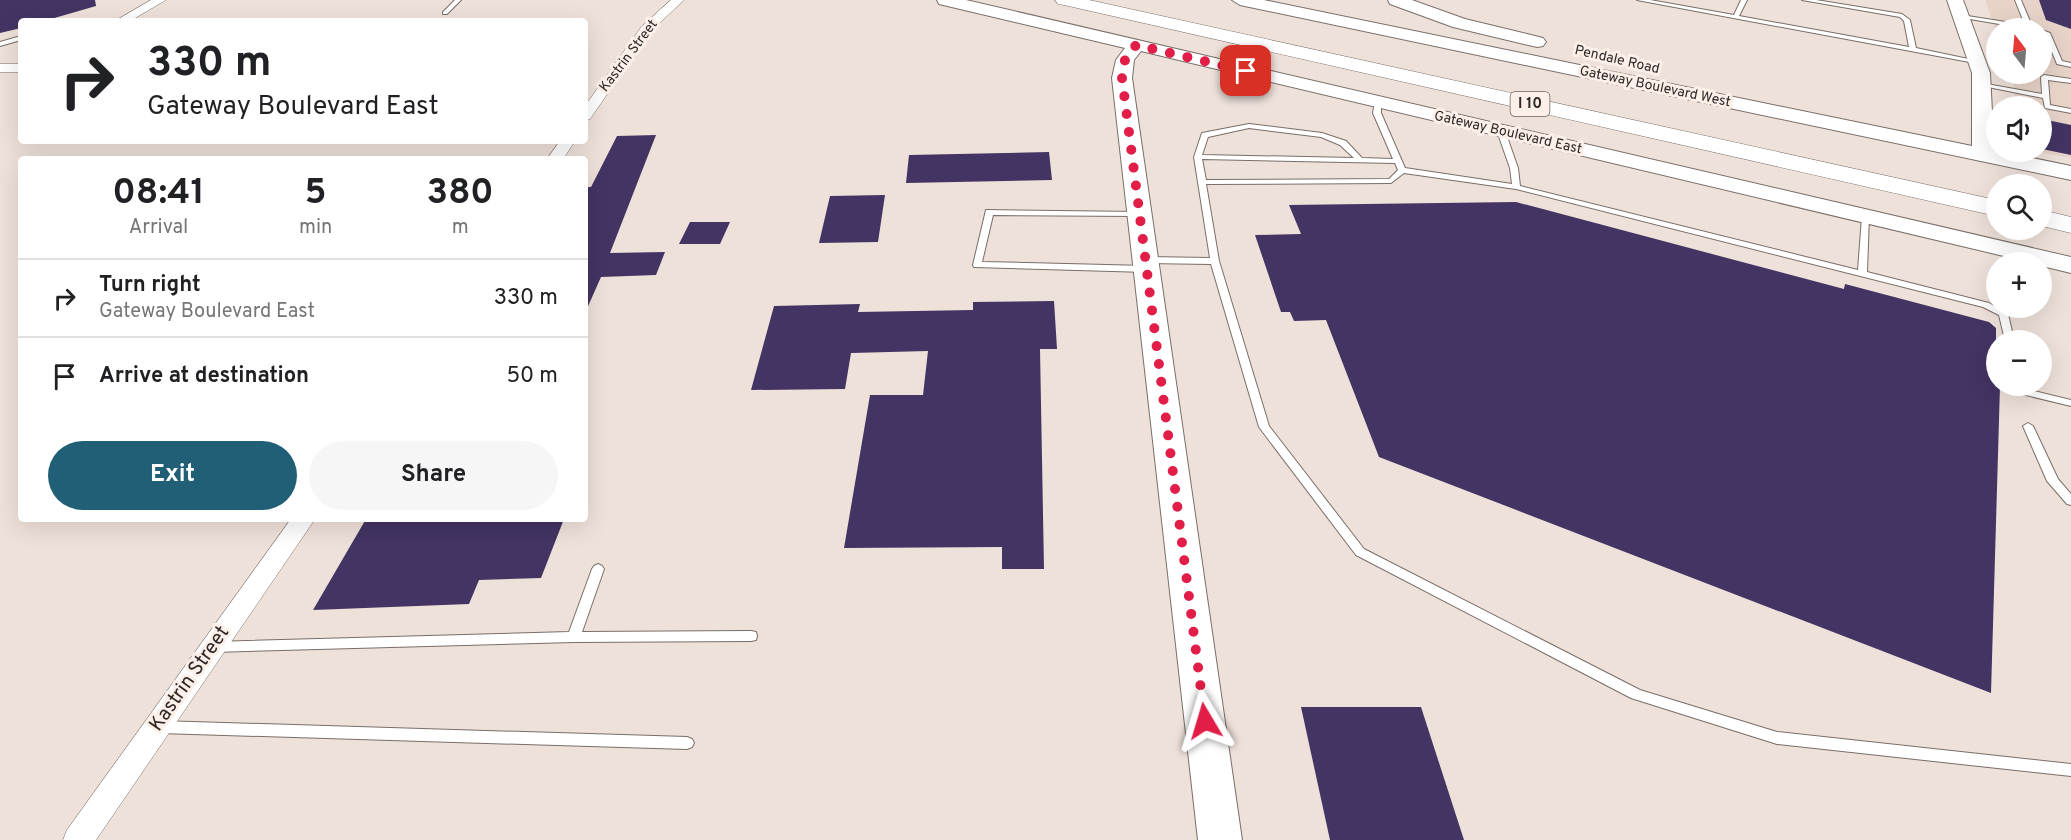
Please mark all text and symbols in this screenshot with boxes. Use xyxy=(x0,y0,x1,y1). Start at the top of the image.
street label: Kastrin Street xyxy=(596,16,662,96)
north arrow xyxy=(1986,18,2052,84)
map controls xyxy=(1986,18,2052,396)
text: 330 m xyxy=(147,38,272,91)
icon: right xyxy=(48,42,126,120)
street label: Pendale Road xyxy=(1573,42,1661,78)
pin xyxy=(1220,45,1271,96)
icon: arrive xyxy=(1229,54,1262,87)
street label: Gateway Boulevard West xyxy=(1578,63,1732,111)
text: Gateway Boulevard East xyxy=(147,90,439,124)
road number: I 10 xyxy=(1510,92,1550,116)
button: sound xyxy=(1986,96,2052,162)
street label: Gateway Boulevard East xyxy=(1432,108,1584,158)
text: 08:41 xyxy=(112,171,205,217)
text: 5 xyxy=(305,171,327,217)
text: 380 xyxy=(426,171,494,217)
button: search xyxy=(1986,174,2052,240)
text: Arrival xyxy=(129,215,188,241)
text: min xyxy=(299,215,332,241)
text: m xyxy=(452,215,469,241)
button: + xyxy=(1986,252,2052,318)
text: Turn right xyxy=(99,272,201,299)
icon: right xyxy=(48,282,81,315)
text: 330 m xyxy=(494,285,558,312)
text: Gateway Boulevard East xyxy=(99,299,315,325)
button: − xyxy=(1986,330,2052,396)
icon: arrive xyxy=(48,360,81,393)
text: Arrive at destination xyxy=(99,363,309,390)
text: 50 m xyxy=(506,363,558,390)
button: Exit xyxy=(48,441,297,510)
button: Share xyxy=(309,441,558,510)
street label: Kastrin Street xyxy=(144,621,236,737)
position arrow xyxy=(1173,689,1237,753)

